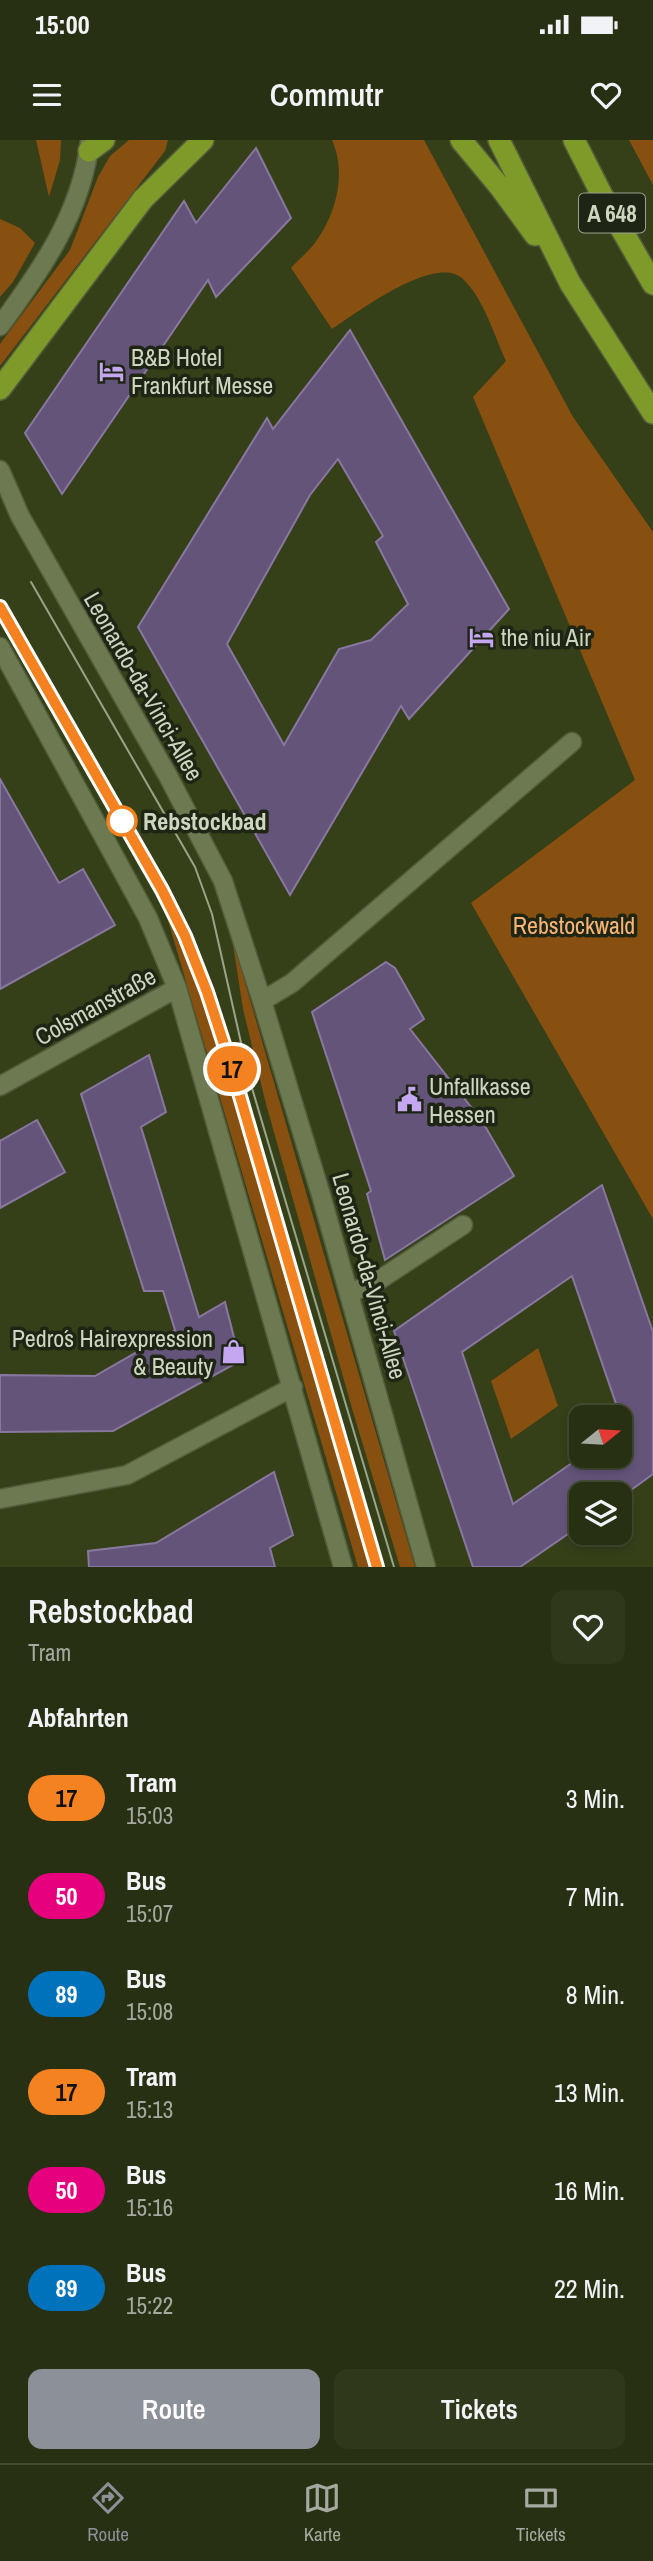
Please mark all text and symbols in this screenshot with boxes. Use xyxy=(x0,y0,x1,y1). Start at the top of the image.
text: 15:00 xyxy=(35,7,90,42)
text: Commutr xyxy=(270,73,383,116)
icon: menu xyxy=(28,76,66,114)
icon: heart xyxy=(587,76,625,114)
road number: A 648 xyxy=(579,194,645,232)
place label: B&B Hotel Frankfurt Messe xyxy=(131,341,273,401)
hotel icon: B&B Hotel Frankfurt Messe xyxy=(97,357,125,385)
street label: Leonardo-da-Vinci-Allee xyxy=(77,586,211,786)
place label: the niu Air xyxy=(501,621,591,653)
hotel icon: the niu Air xyxy=(467,623,495,651)
place label: Rebstockbad xyxy=(143,805,267,837)
marker: Rebstockbad xyxy=(107,806,137,836)
park label: Rebstockwald xyxy=(513,909,635,941)
street label: Colsmanstraße xyxy=(29,960,161,1052)
line badge: 17 xyxy=(201,1046,264,1092)
text: 17 xyxy=(221,1053,243,1085)
place label: Unfallkasse Hessen xyxy=(429,1070,531,1130)
public building icon: Unfallkasse Hessen xyxy=(395,1086,423,1114)
street label: Leonardo-da-Vinci-Allee xyxy=(325,1169,415,1383)
place label: Pedro´s Hairexpression & Beauty xyxy=(12,1322,213,1382)
shop icon: Pedro´s Hairexpression & Beauty xyxy=(219,1338,247,1366)
north arrow xyxy=(569,1405,632,1468)
map controls xyxy=(569,1405,632,1545)
button: layers xyxy=(569,1482,632,1545)
text: Rebstockbad xyxy=(28,1589,194,1633)
button: heart xyxy=(551,1590,625,1664)
text: Tram xyxy=(28,1637,71,1668)
text: Abfahrten xyxy=(28,1700,129,1735)
text: Tram xyxy=(126,1765,177,1800)
text: 3 Min. xyxy=(566,1781,625,1816)
text: 17 xyxy=(56,1782,77,1814)
text: 15:03 xyxy=(126,1800,173,1831)
text: Bus xyxy=(126,1863,166,1898)
text: 7 Min. xyxy=(566,1879,625,1914)
text: 50 xyxy=(56,1880,77,1912)
text: 15:07 xyxy=(126,1898,173,1929)
text: Bus xyxy=(126,1961,166,1996)
text: 8 Min. xyxy=(566,1977,625,2012)
text: 89 xyxy=(56,1978,77,2010)
text: 15:08 xyxy=(126,1996,173,2027)
text: Tram xyxy=(126,2059,177,2094)
text: 13 Min. xyxy=(554,2075,625,2110)
text: 17 xyxy=(56,2076,77,2108)
text: 15:13 xyxy=(126,2094,173,2125)
text: Bus xyxy=(126,2157,166,2192)
text: 16 Min. xyxy=(554,2173,625,2208)
text: 50 xyxy=(56,2174,77,2206)
text: 15:16 xyxy=(126,2192,173,2223)
text: Bus xyxy=(126,2255,166,2290)
text: 22 Min. xyxy=(554,2271,625,2306)
text: 89 xyxy=(56,2272,77,2304)
text: 15:22 xyxy=(126,2290,173,2321)
button: Route xyxy=(28,2369,320,2449)
button: Tickets xyxy=(334,2369,625,2449)
tab: Route xyxy=(87,2479,129,2547)
tab: Karte xyxy=(303,2479,341,2547)
tab: Tickets xyxy=(516,2479,566,2547)

